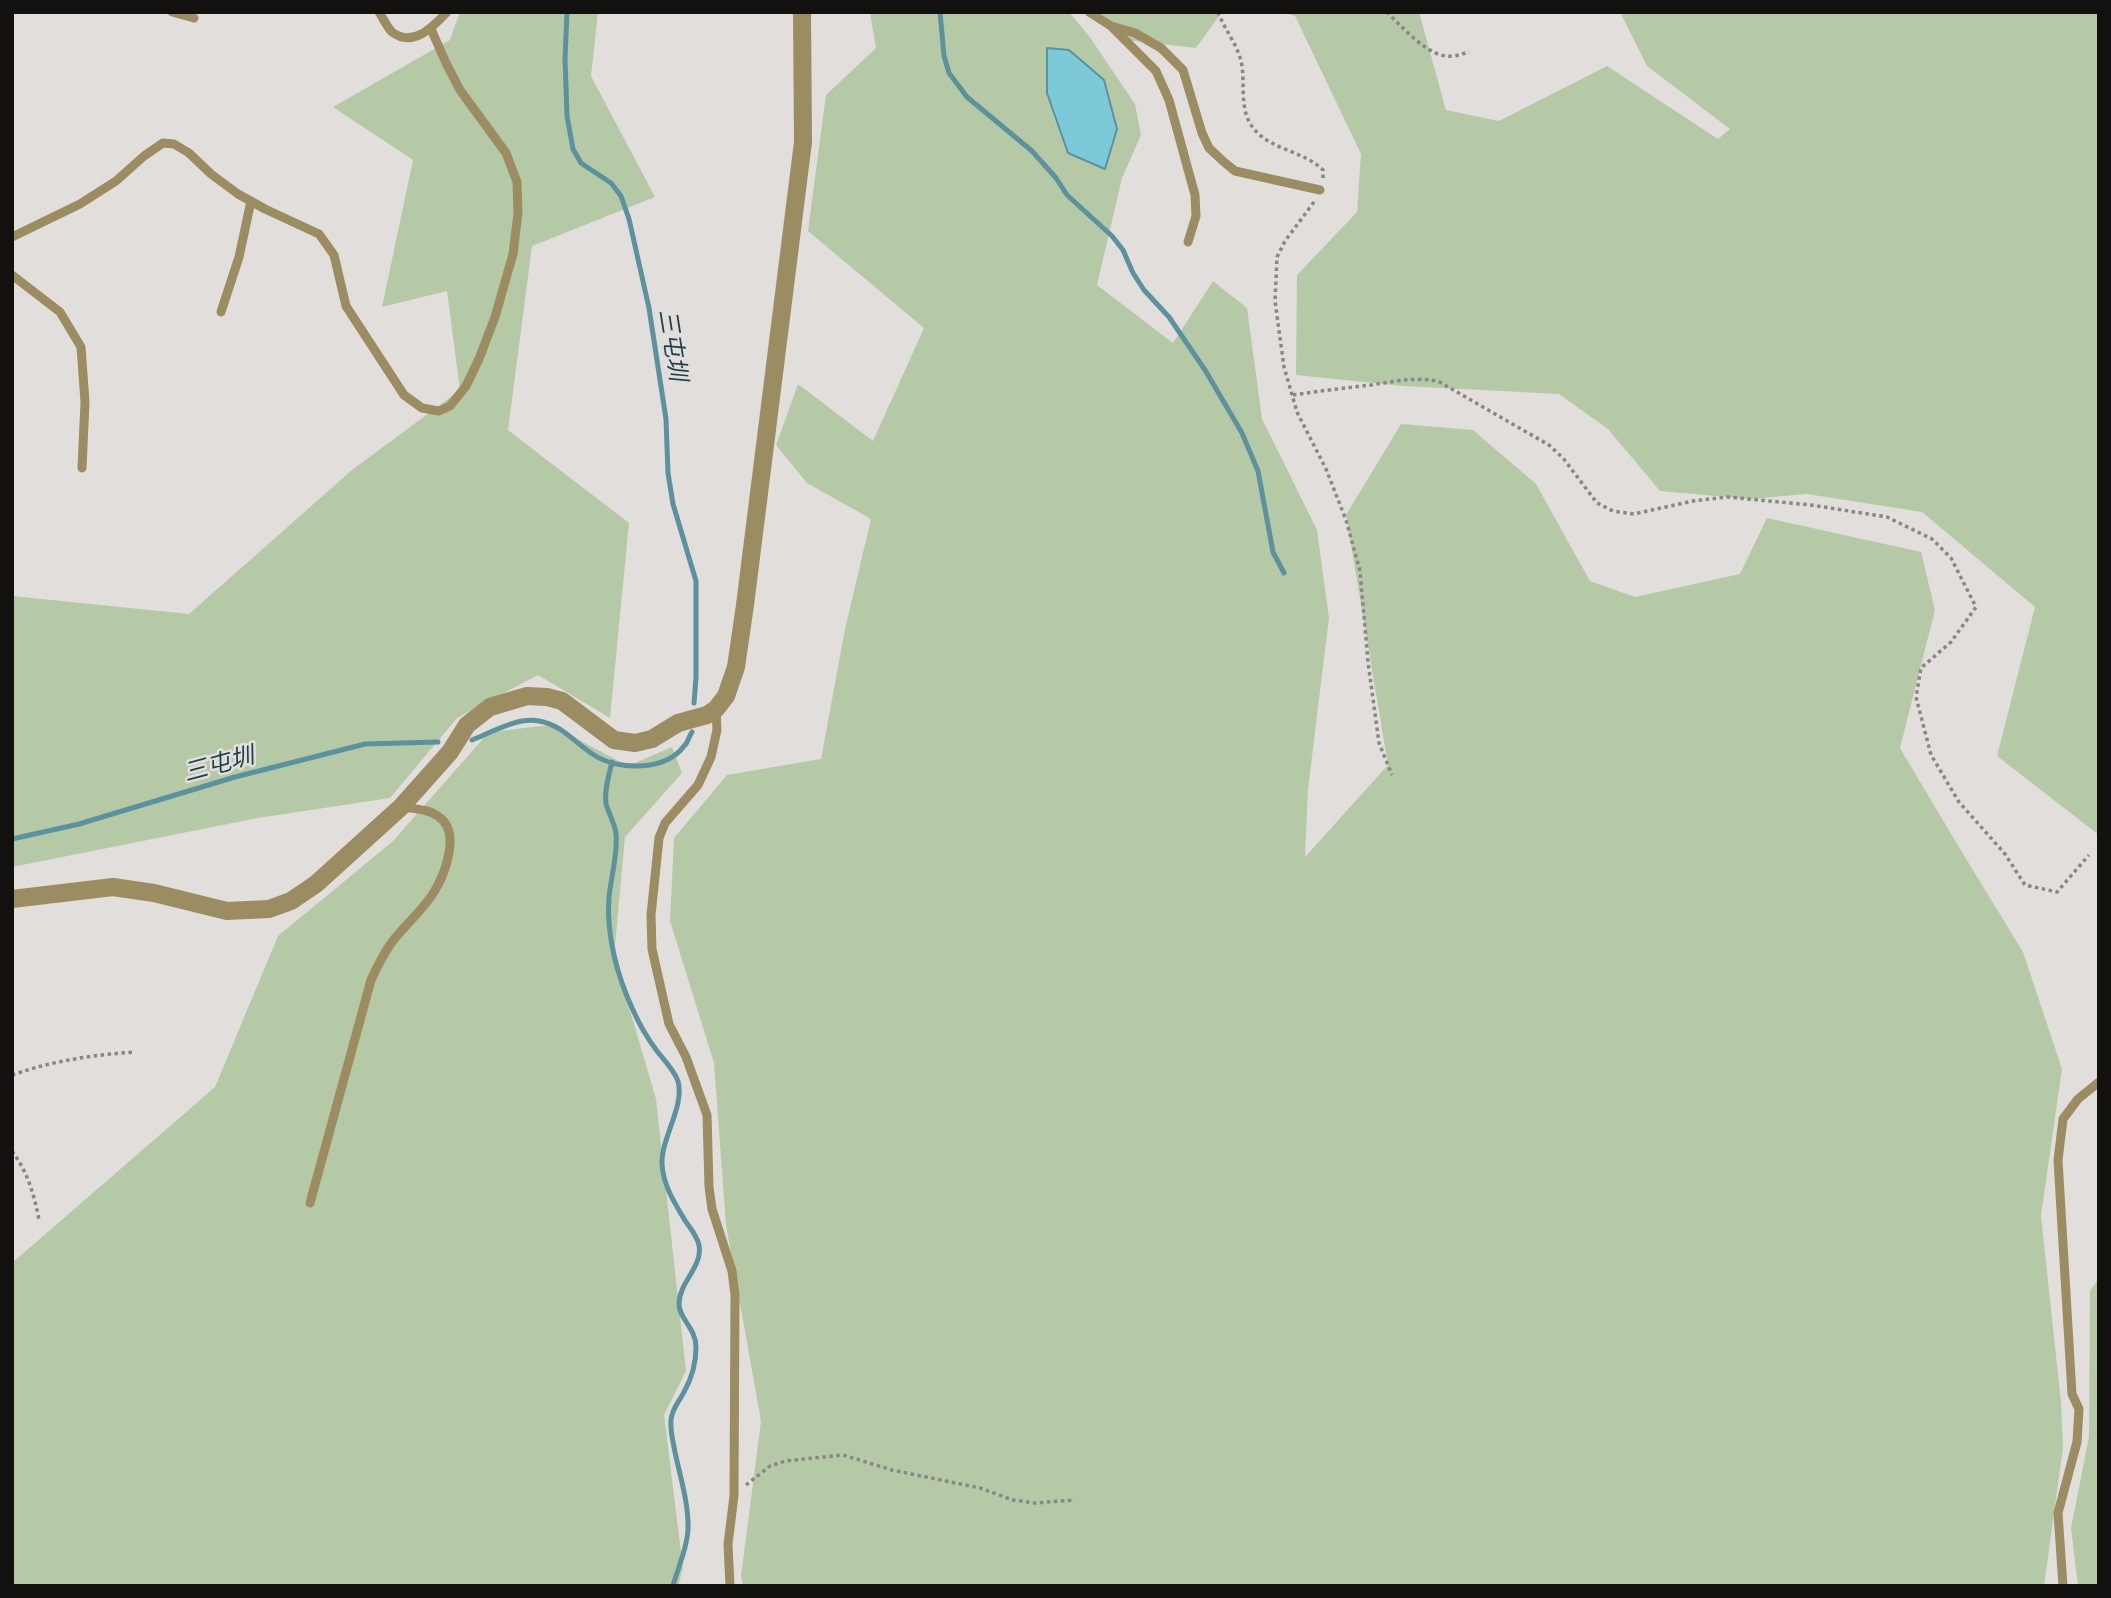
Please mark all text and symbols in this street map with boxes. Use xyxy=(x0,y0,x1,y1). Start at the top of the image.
water label: 三屯圳 xyxy=(652,307,692,383)
water label: 三屯圳 xyxy=(180,742,258,788)

